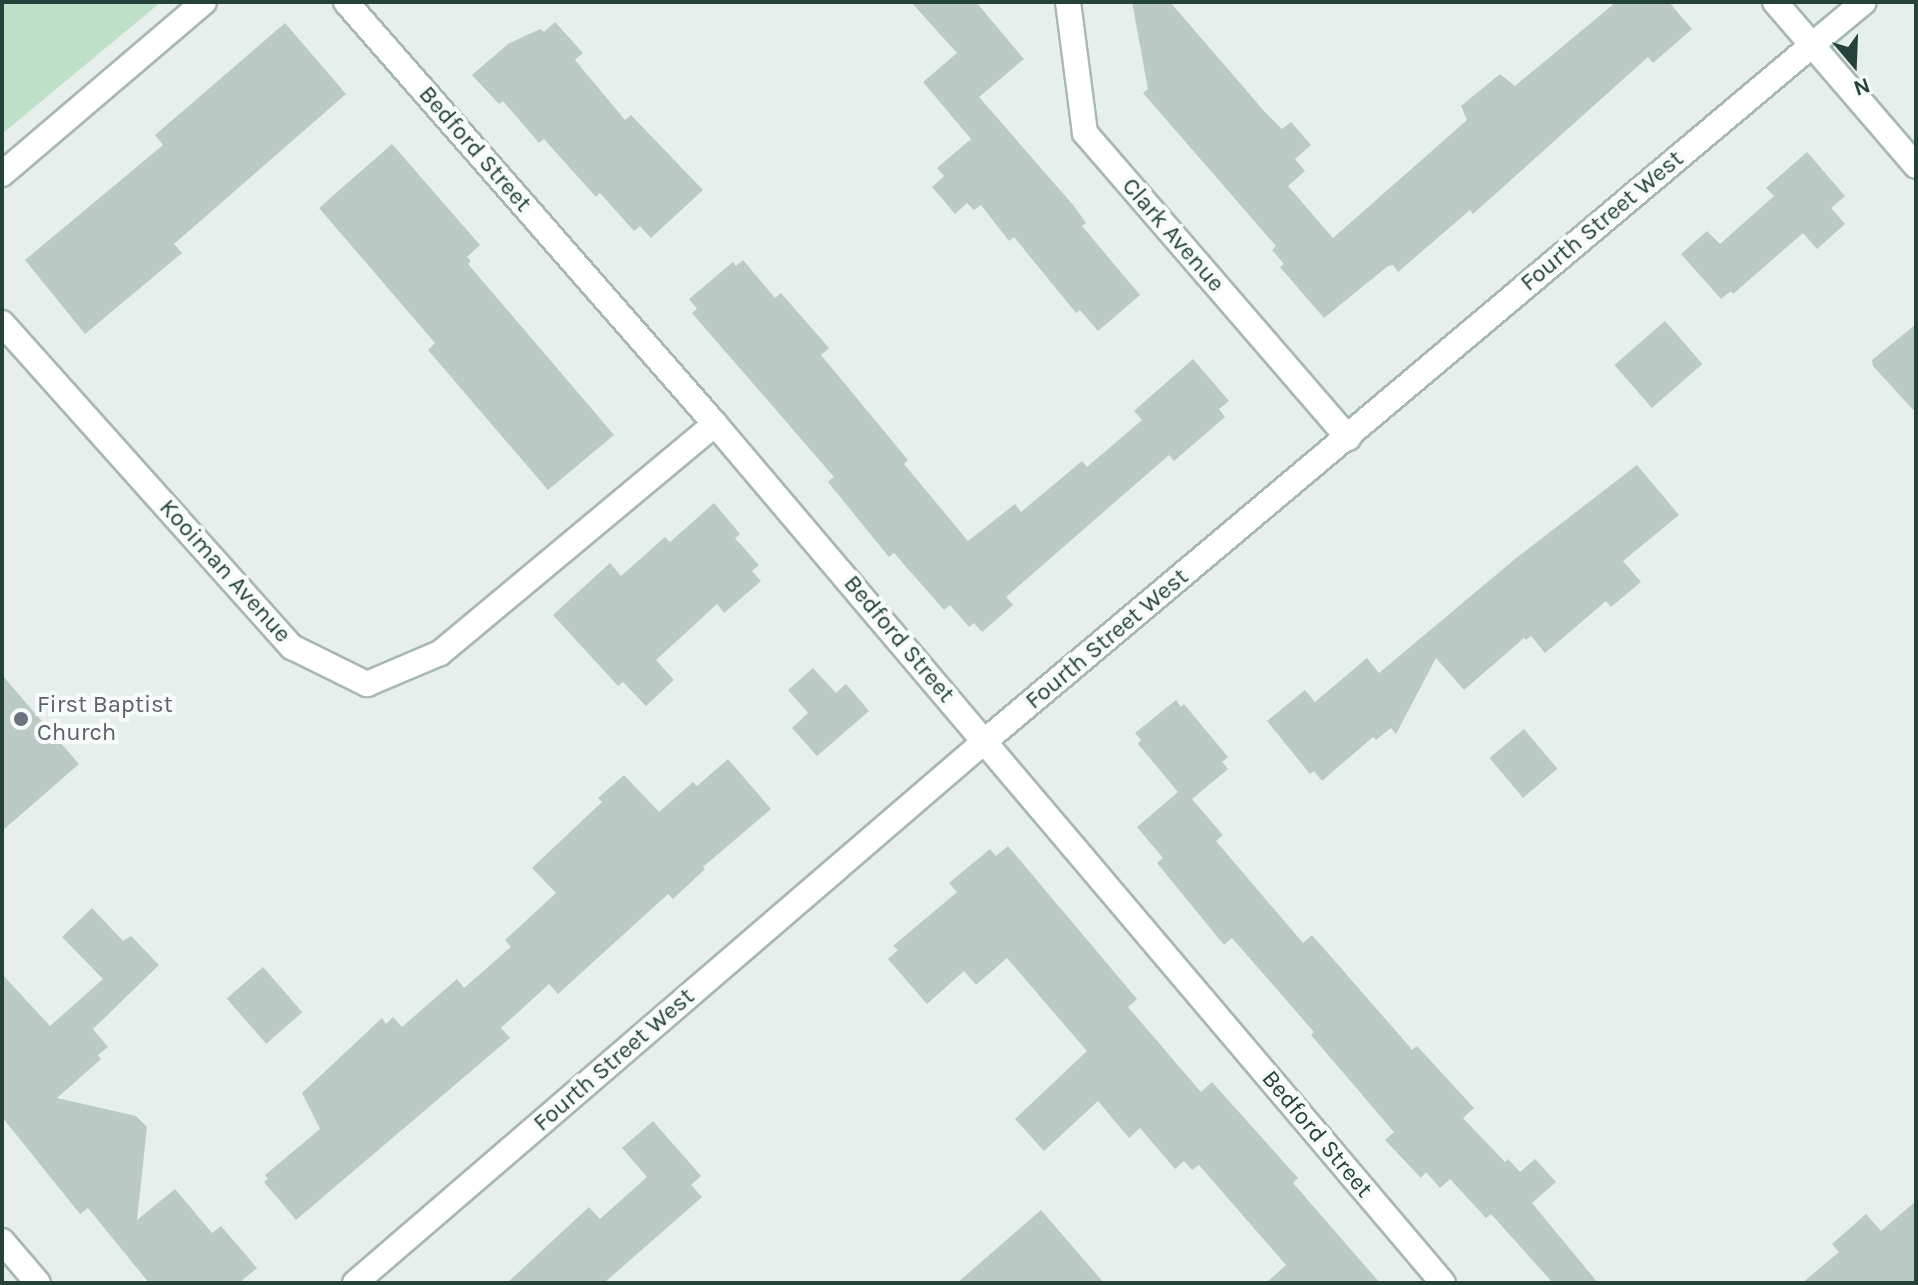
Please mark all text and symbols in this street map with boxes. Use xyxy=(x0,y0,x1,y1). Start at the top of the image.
north arrow xyxy=(1814,24,1894,104)
text: N xyxy=(1850,72,1874,102)
street label: Bedford Street xyxy=(413,80,537,218)
street label: Fourth Street West xyxy=(1515,145,1689,297)
street label: Clark Avenue xyxy=(1116,172,1230,298)
street label: Kooiman Avenue xyxy=(153,493,297,649)
street label: Fourth Street West xyxy=(1020,563,1194,715)
street label: Bedford Street xyxy=(837,570,961,708)
place label: First Baptist Church xyxy=(37,691,173,747)
marker: First Baptist Church xyxy=(12,710,30,728)
street label: Fourth Street West xyxy=(528,982,700,1138)
street label: Bedford Street xyxy=(1255,1065,1379,1203)

